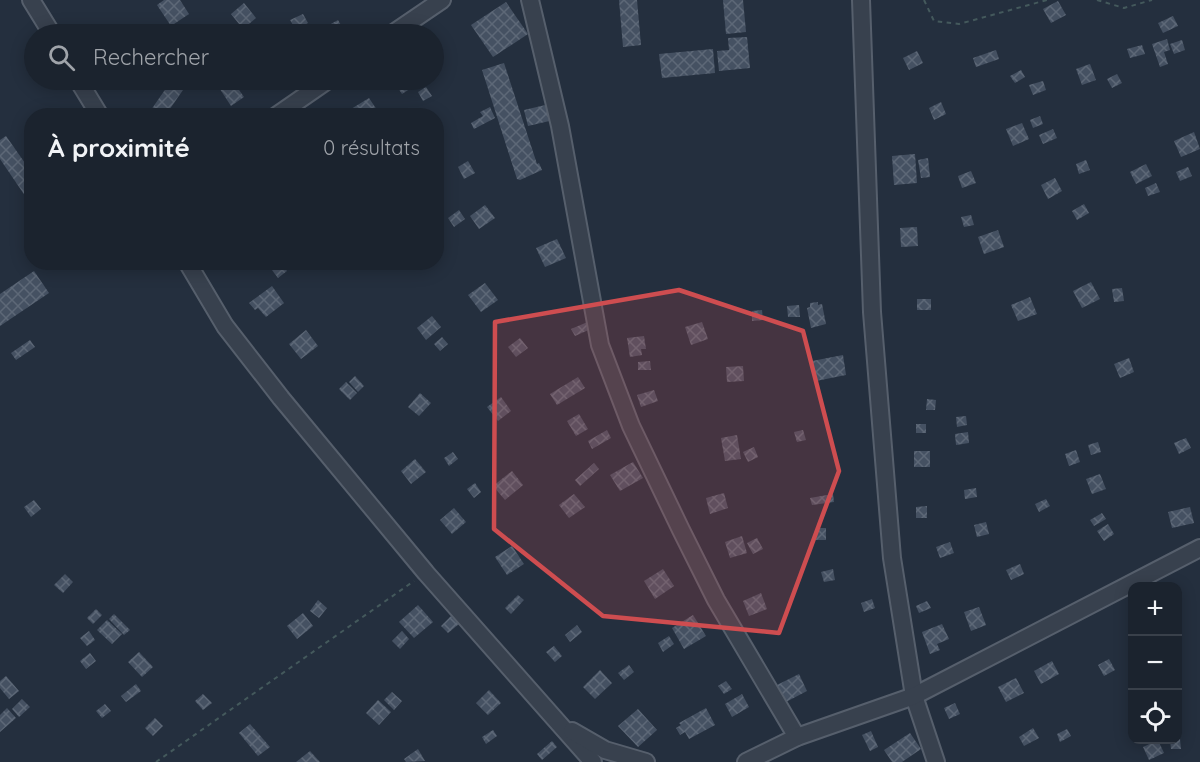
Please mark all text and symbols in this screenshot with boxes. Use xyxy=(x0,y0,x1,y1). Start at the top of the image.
search box xyxy=(24,24,444,90)
icon: search xyxy=(45,41,78,74)
text: Rechercher xyxy=(93,43,209,71)
text: À proximité xyxy=(48,131,190,164)
text: 0 résultats xyxy=(323,135,420,160)
map controls xyxy=(1128,582,1182,744)
button: + xyxy=(1128,582,1182,636)
button: − xyxy=(1128,636,1182,690)
button: locate xyxy=(1128,690,1182,744)

